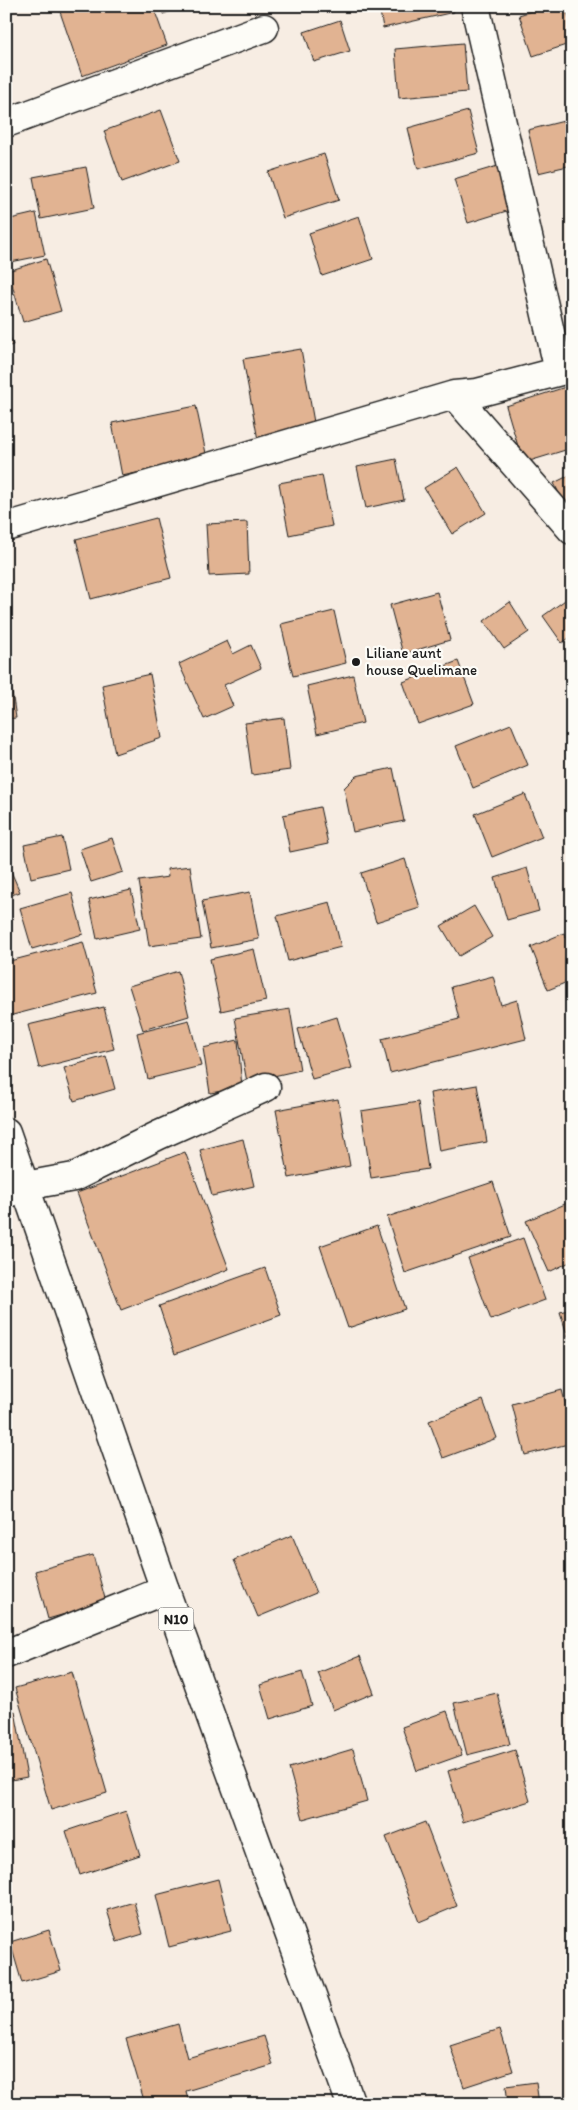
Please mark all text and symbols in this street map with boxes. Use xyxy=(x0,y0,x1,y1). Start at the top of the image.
place label: Liliane aunt house Quelimane xyxy=(366,644,477,679)
marker: Liliane aunt house Quelimane xyxy=(350,656,362,668)
road number: N10 xyxy=(158,1608,194,1630)

